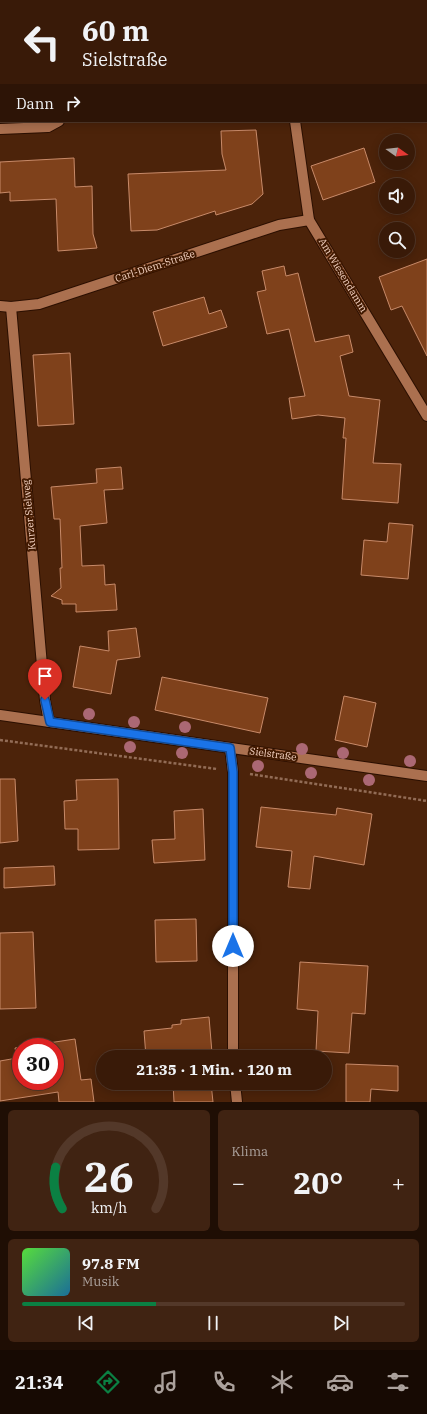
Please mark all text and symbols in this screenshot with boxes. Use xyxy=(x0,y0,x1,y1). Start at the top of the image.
text: 60 m xyxy=(82,12,149,49)
icon: left xyxy=(16,16,68,68)
text: Sielstraße xyxy=(82,48,167,71)
icon: right xyxy=(62,92,84,114)
text: Dann xyxy=(16,94,54,113)
north arrow xyxy=(379,134,415,170)
map controls xyxy=(379,134,415,258)
button: sound xyxy=(379,178,415,214)
button: search xyxy=(379,222,415,258)
street label: Am Wiesendamm xyxy=(316,236,370,315)
street label: Carl-Diem-Straße xyxy=(113,247,197,285)
street label: Kurzer Sielweg xyxy=(19,479,39,551)
pin xyxy=(28,659,62,700)
icon: arrive xyxy=(34,665,56,687)
street label: Sielstraße xyxy=(249,744,297,764)
position arrow xyxy=(212,925,254,967)
speed limit sign: 30 xyxy=(12,1038,64,1090)
text: 21:35 · 1 Min. · 120 m xyxy=(136,1060,292,1079)
text: Klima xyxy=(232,1143,268,1160)
text: 26 xyxy=(84,1148,134,1202)
text: 20° xyxy=(293,1163,343,1202)
text: − xyxy=(232,1168,245,1197)
text: + xyxy=(392,1168,405,1197)
text: km/h xyxy=(91,1197,127,1216)
text: 97.8 FM xyxy=(82,1254,140,1273)
text: Musik xyxy=(82,1273,119,1290)
icon: previous xyxy=(75,1312,97,1334)
icon: pause xyxy=(202,1312,224,1334)
icon: next xyxy=(330,1312,352,1334)
icon: directions xyxy=(94,1368,122,1396)
icon: music xyxy=(152,1368,180,1396)
icon: phone xyxy=(210,1368,238,1396)
icon: climate xyxy=(268,1368,296,1396)
icon: car xyxy=(326,1368,354,1396)
icon: filters xyxy=(384,1368,412,1396)
text: 21:34 xyxy=(15,1371,64,1394)

